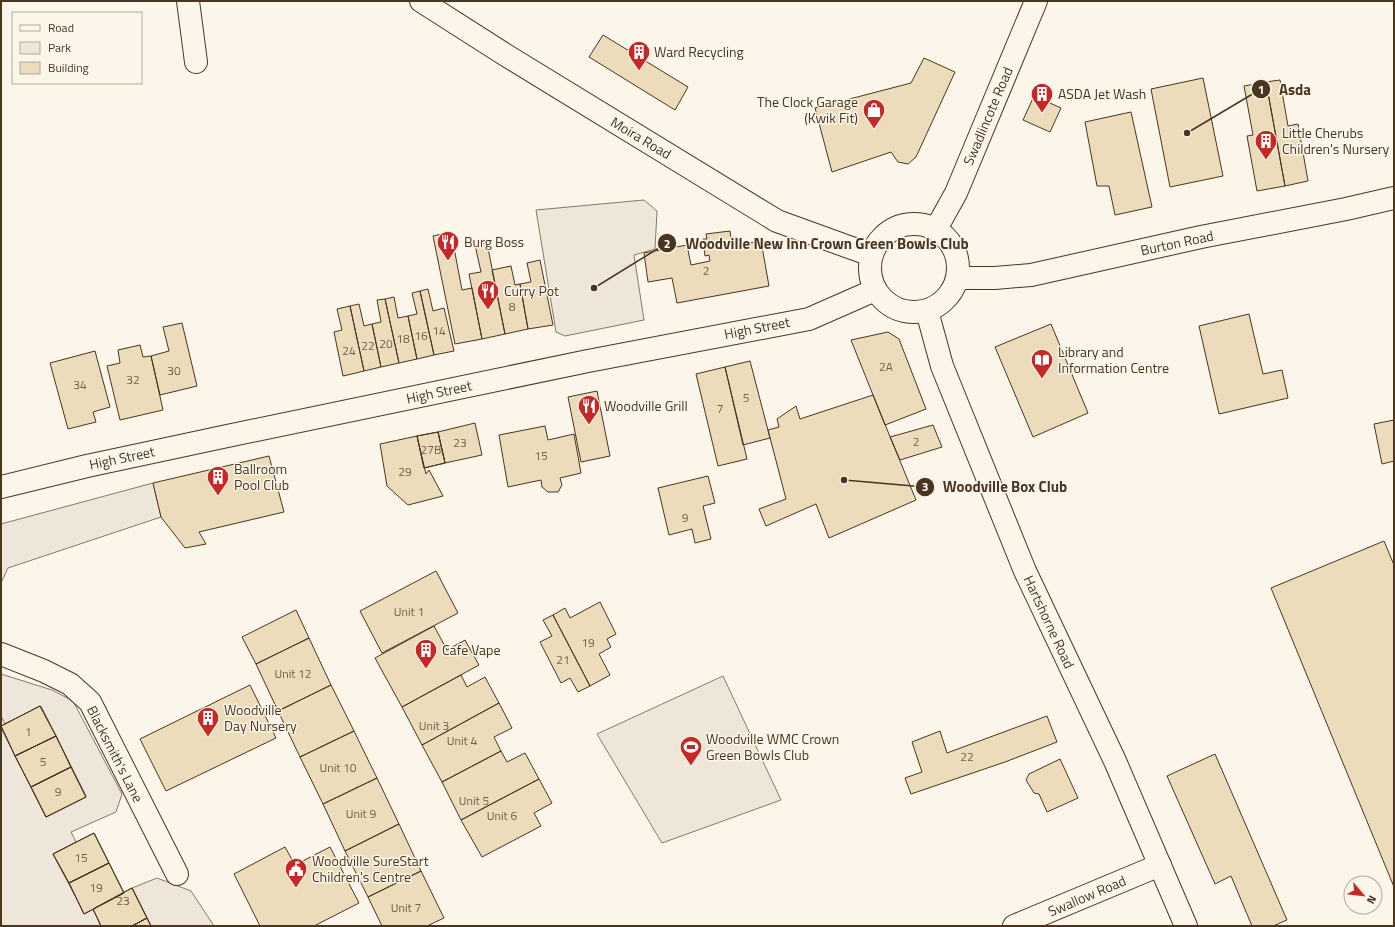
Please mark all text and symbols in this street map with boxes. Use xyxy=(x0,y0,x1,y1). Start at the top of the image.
legend xyxy=(12,12,142,84)
text: Road xyxy=(48,18,74,37)
text: Park xyxy=(48,38,71,57)
building icon: Ward Recycling xyxy=(626,39,652,72)
place label: Ward Recycling xyxy=(654,41,744,62)
text: Building xyxy=(48,58,89,77)
street label: Swadlincote Road xyxy=(957,63,1018,168)
callout: Asda xyxy=(1251,76,1319,103)
text: Asda xyxy=(1279,78,1311,101)
text: 1 xyxy=(1258,80,1264,99)
building icon: ASDA Jet Wash xyxy=(1029,81,1055,114)
place label: ASDA Jet Wash xyxy=(1058,83,1146,104)
place label: The Clock Garage (Kwik Fit) xyxy=(757,91,858,128)
shop icon: The Clock Garage (Kwik Fit) xyxy=(861,97,887,130)
street label: Moira Road xyxy=(607,111,676,164)
place label: Little Cherubs Children's Nursery xyxy=(1282,122,1390,159)
building icon: Little Cherubs Children's Nursery xyxy=(1253,128,1279,161)
street label: Burton Road xyxy=(1138,225,1215,260)
restaurant icon: Burg Boss xyxy=(435,229,461,262)
callout: Woodville New Inn Crown Green Bowls Club xyxy=(657,230,977,257)
place label: Burg Boss xyxy=(464,231,524,252)
text: Woodville New Inn Crown Green Bowls Club xyxy=(685,232,969,255)
text: 2 xyxy=(664,234,670,253)
house number: 2 xyxy=(703,261,709,280)
restaurant icon: Curry Pot xyxy=(475,278,501,311)
place label: Curry Pot xyxy=(504,280,559,301)
house number: 8 xyxy=(509,297,516,316)
street label: High Street xyxy=(722,311,792,344)
house number: 14 xyxy=(432,321,446,340)
house number: 16 xyxy=(414,326,428,345)
house number: 18 xyxy=(396,329,410,348)
house number: 20 xyxy=(379,334,393,353)
house number: 22 xyxy=(361,336,375,355)
house number: 24 xyxy=(342,341,356,360)
place label: Library and Information Centre xyxy=(1058,341,1169,378)
library icon: Library and Information Centre xyxy=(1029,347,1055,380)
house number: 2A xyxy=(879,357,893,376)
house number: 30 xyxy=(167,361,181,380)
house number: 32 xyxy=(126,370,140,389)
street label: High Street xyxy=(404,374,474,409)
house number: 34 xyxy=(73,375,87,394)
house number: 5 xyxy=(743,388,750,407)
restaurant icon: Woodville Grill xyxy=(576,393,602,426)
place label: Woodville Grill xyxy=(604,395,688,416)
house number: 7 xyxy=(717,399,723,418)
house number: 2 xyxy=(913,432,919,451)
house number: 23 xyxy=(453,433,467,452)
street label: High Street xyxy=(87,440,157,475)
house number: 27B xyxy=(421,440,441,459)
house number: 15 xyxy=(534,446,548,465)
place label: Ballroom Pool Club xyxy=(234,458,289,495)
house number: 29 xyxy=(398,462,412,481)
building icon: Ballroom Pool Club xyxy=(205,464,231,497)
callout: Woodville Box Club xyxy=(915,473,1075,500)
text: Woodville Box Club xyxy=(943,475,1067,498)
text: 3 xyxy=(922,477,928,496)
house number: 9 xyxy=(682,508,689,527)
street label: Hartshorne Road xyxy=(1019,572,1080,672)
house number: Unit 1 xyxy=(394,602,424,621)
house number: 19 xyxy=(581,633,595,652)
building icon: Cafe Vape xyxy=(413,637,439,670)
place label: Cafe Vape xyxy=(442,639,501,660)
house number: 21 xyxy=(556,650,570,669)
house number: Unit 12 xyxy=(274,664,312,683)
place label: Woodville Day Nursery xyxy=(224,699,297,736)
street label: Blacksmith's Lane xyxy=(82,702,149,806)
building icon: Woodville Day Nursery xyxy=(195,705,221,738)
house number: Unit 3 xyxy=(419,716,449,735)
house number: 1 xyxy=(25,722,31,741)
place label: Woodville WMC Crown Green Bowls Club xyxy=(706,728,839,765)
house number: Unit 4 xyxy=(447,731,477,750)
sports icon: Woodville WMC Crown Green Bowls Club xyxy=(678,734,704,767)
house number: 22 xyxy=(960,747,974,766)
house number: 5 xyxy=(40,752,47,771)
house number: Unit 10 xyxy=(319,758,357,777)
house number: 9 xyxy=(55,782,62,801)
house number: Unit 5 xyxy=(459,791,489,810)
house number: Unit 9 xyxy=(346,804,376,823)
house number: Unit 6 xyxy=(487,806,517,825)
house number: 15 xyxy=(74,848,88,867)
place label: Woodville SureStart Children's Centre xyxy=(312,850,429,887)
public building icon: Woodville SureStart Children's Centre xyxy=(283,856,309,889)
street label: Swallow Road xyxy=(1045,870,1129,921)
north arrow xyxy=(1343,875,1383,915)
house number: 19 xyxy=(89,878,103,897)
house number: 23 xyxy=(116,891,130,910)
text: N xyxy=(1363,893,1381,907)
house number: Unit 7 xyxy=(391,898,421,917)

